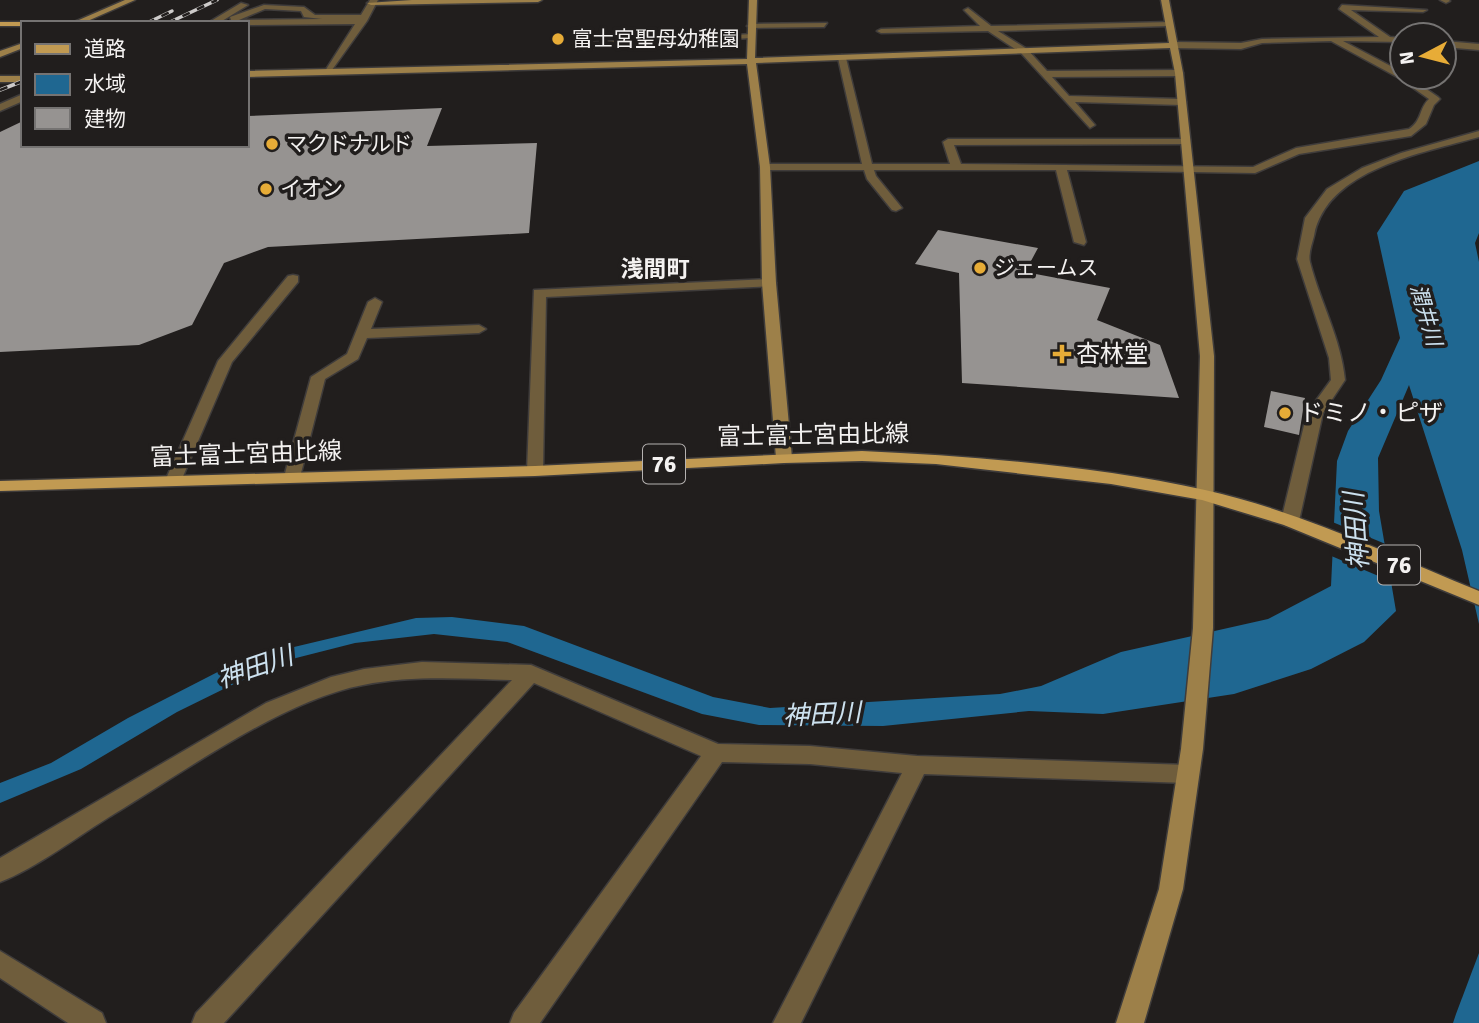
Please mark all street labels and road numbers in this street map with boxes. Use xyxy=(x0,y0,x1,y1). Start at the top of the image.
street label: 富士富士宮由比線 xyxy=(717,418,909,452)
street label: 富士富士宮由比線 xyxy=(150,436,342,472)
road number: 76 xyxy=(643,445,685,484)
road number: 76 xyxy=(1378,545,1420,584)

